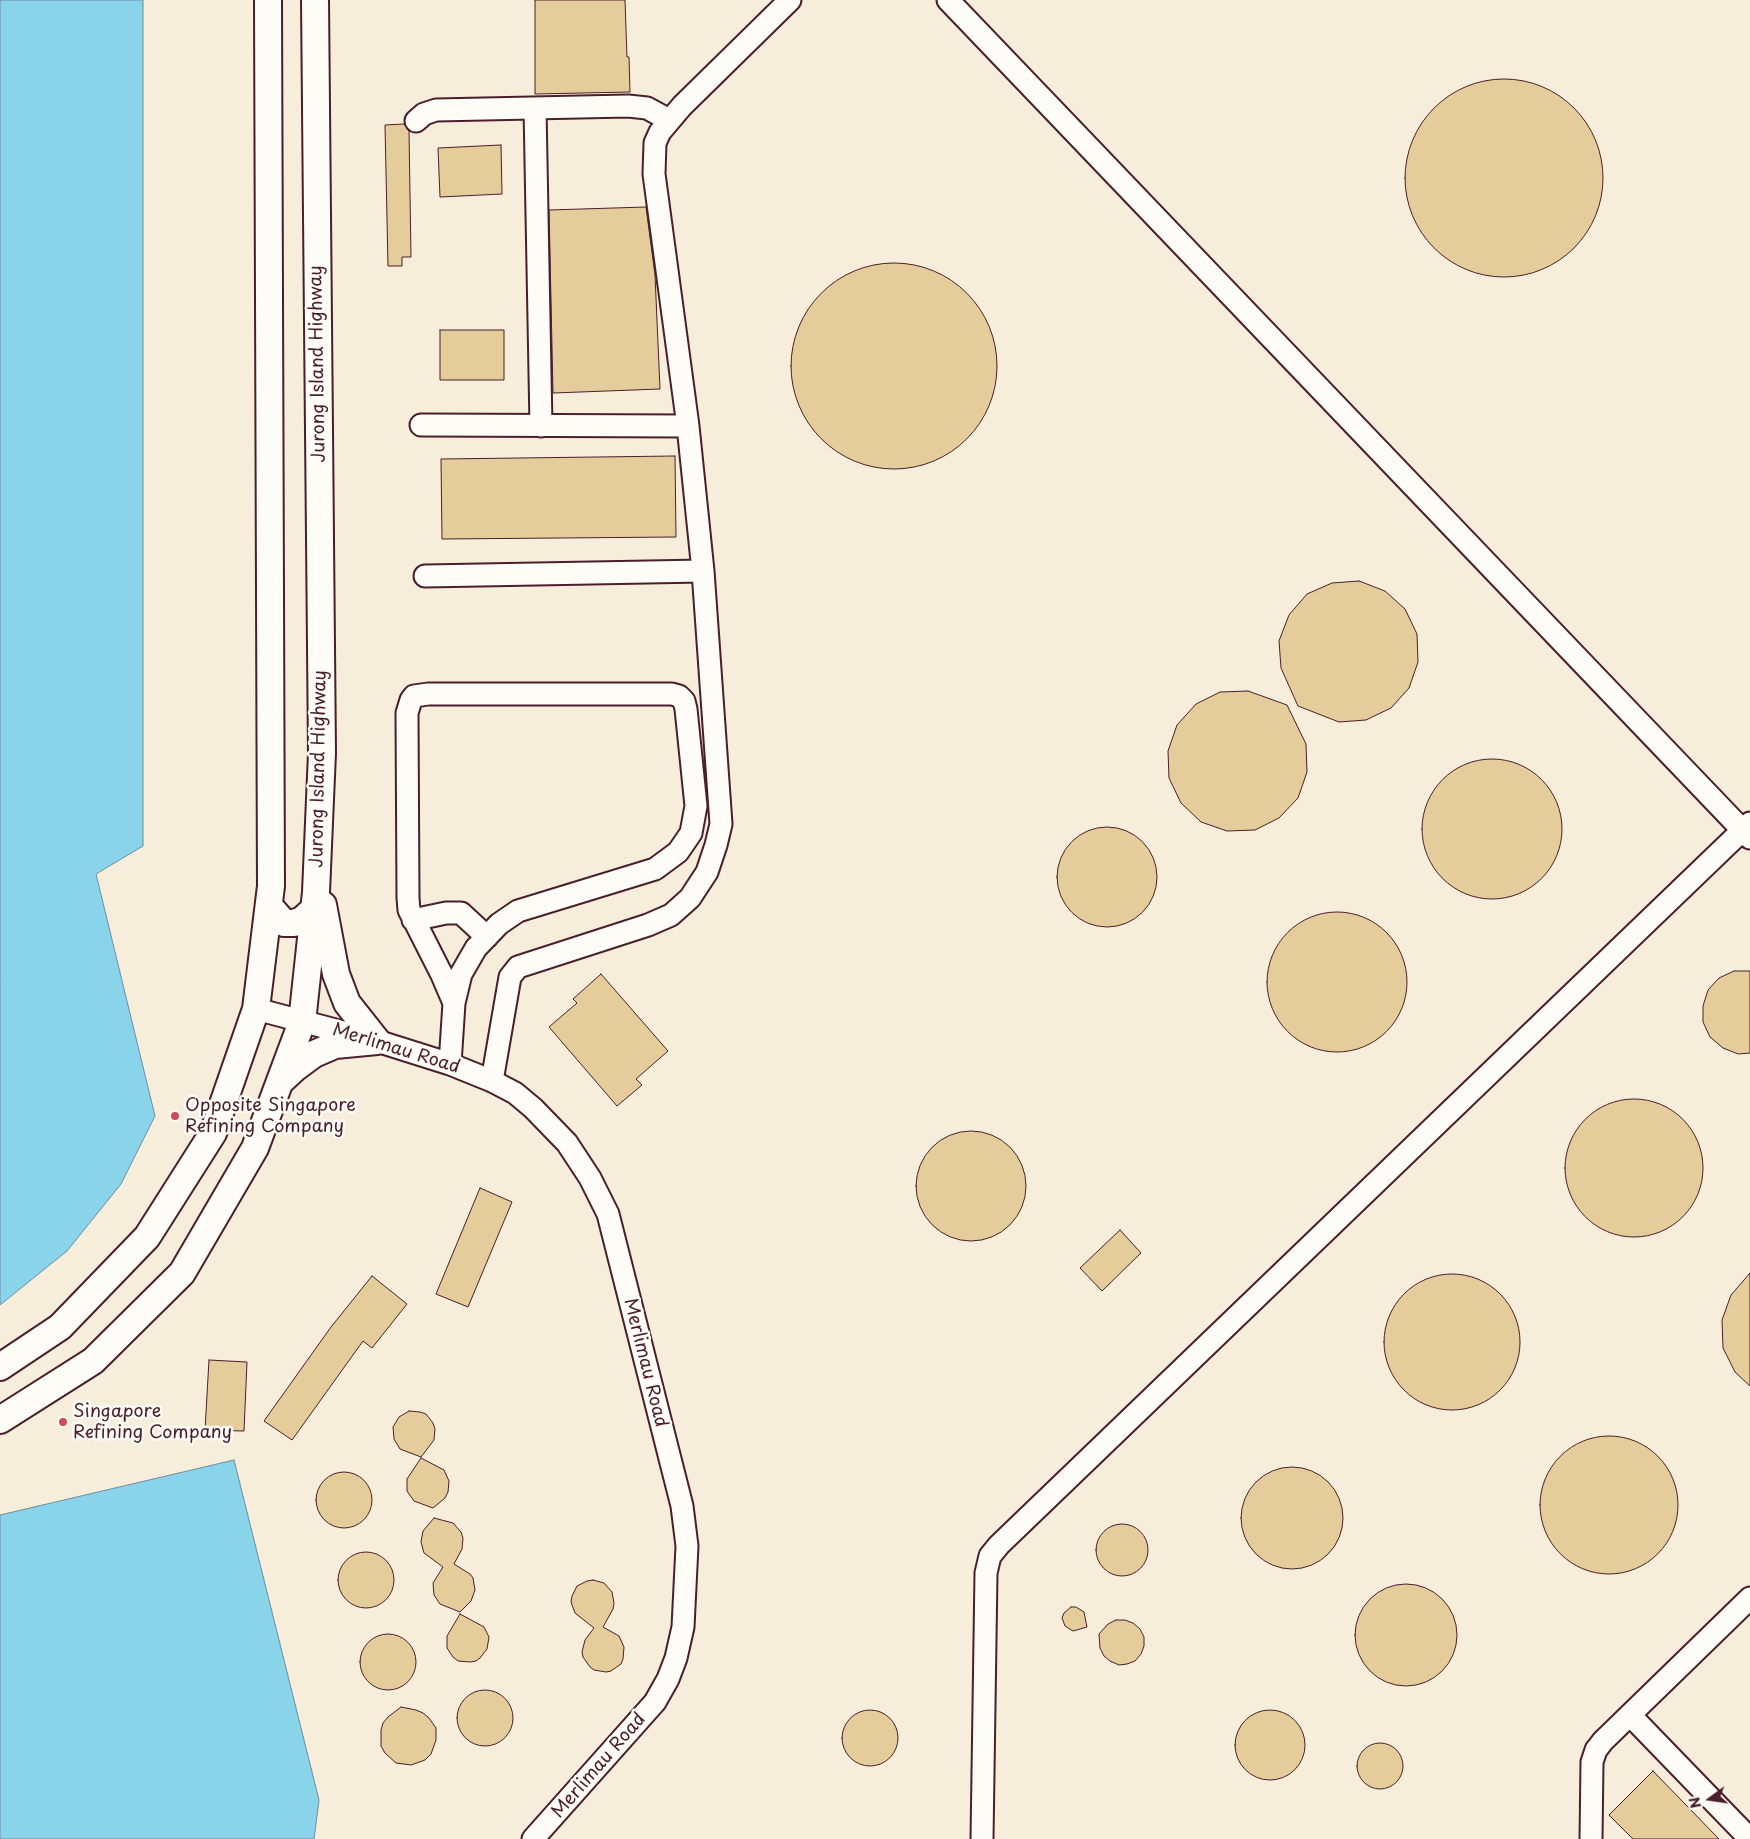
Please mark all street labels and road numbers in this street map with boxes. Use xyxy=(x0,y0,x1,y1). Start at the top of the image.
street label: Jurong Island Highway xyxy=(305,265,331,463)
street label: Jurong Island Highway xyxy=(306,670,332,868)
street label: Merlimau Road xyxy=(330,1019,462,1079)
street label: Merlimau Road xyxy=(619,1296,671,1430)
street label: Merlimau Road xyxy=(548,1709,650,1823)

